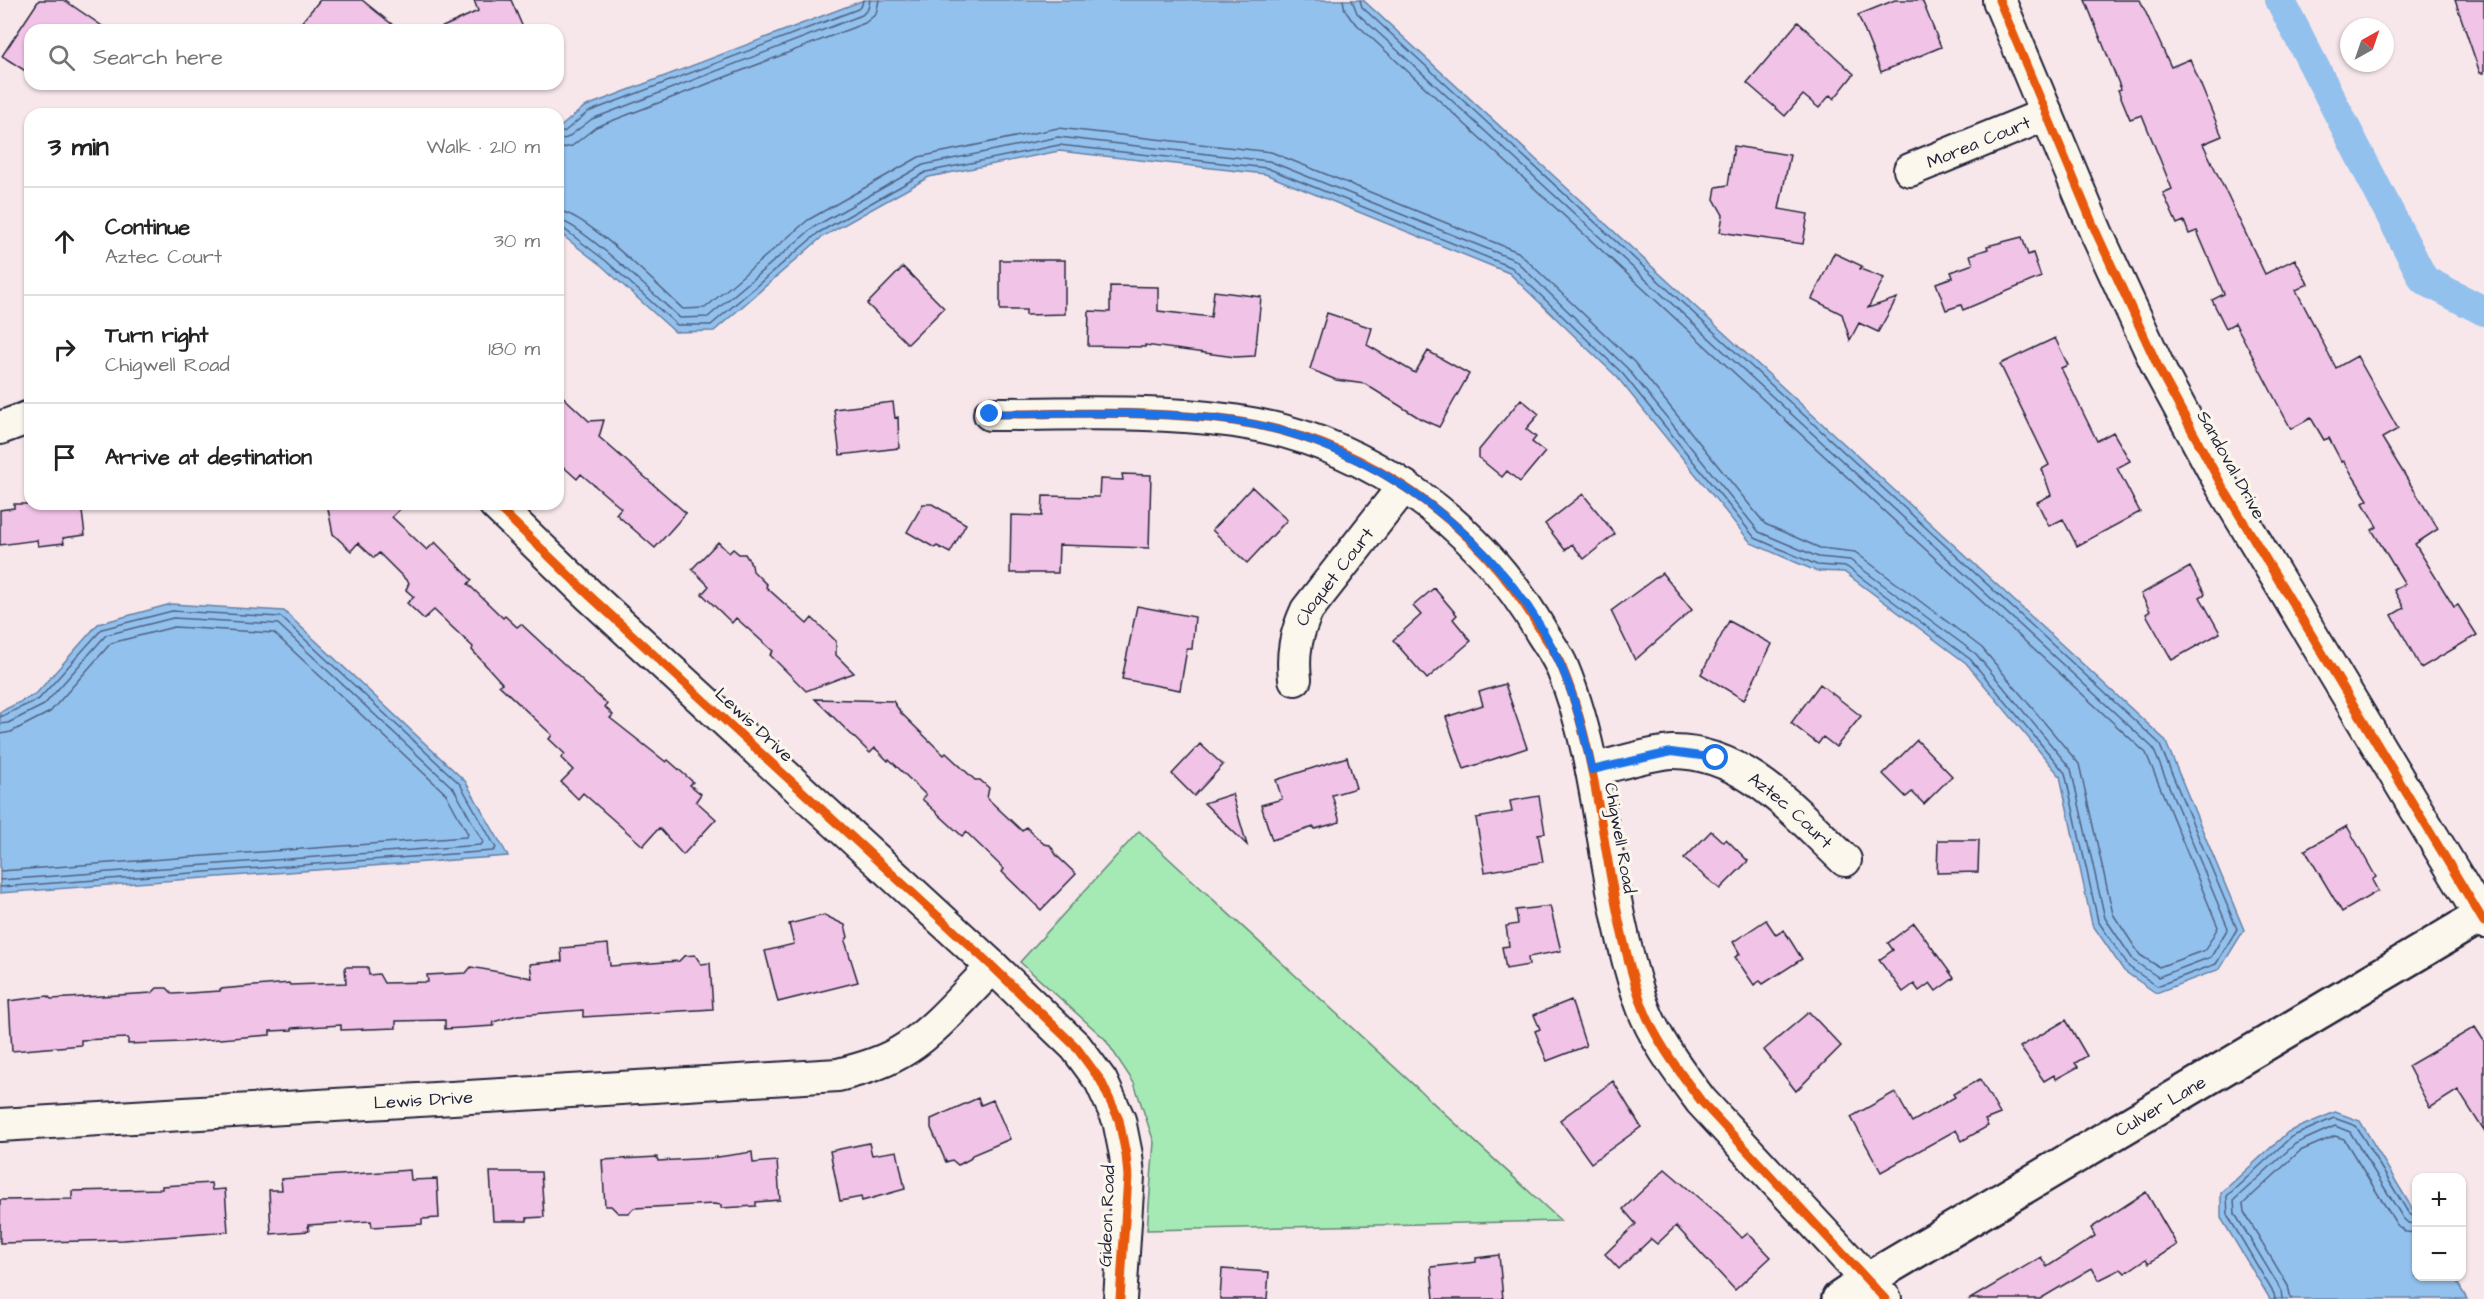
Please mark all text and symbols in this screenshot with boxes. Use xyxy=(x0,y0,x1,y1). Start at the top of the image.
north arrow xyxy=(2340,18,2394,72)
search box xyxy=(24,24,564,90)
icon: search xyxy=(45,41,78,74)
text: Search here xyxy=(93,42,223,73)
street label: Morea Court xyxy=(1923,109,2035,174)
text: 3 min xyxy=(48,129,109,165)
text: Walk · 210 m xyxy=(427,133,540,161)
text: Continue xyxy=(105,212,190,243)
icon: ahead xyxy=(48,225,81,258)
text: 30 m xyxy=(494,227,540,255)
text: Aztec Court xyxy=(105,243,222,271)
text: Turn right xyxy=(105,320,208,351)
icon: right xyxy=(48,333,81,366)
text: 180 m xyxy=(488,335,540,363)
text: Chigwell Road xyxy=(105,351,230,379)
route end xyxy=(976,400,1002,426)
street label: Sandoval Drive xyxy=(2191,406,2271,524)
icon: arrive xyxy=(48,441,81,474)
text: Arrive at destination xyxy=(105,442,312,473)
street label: Cloquet Court xyxy=(1289,522,1380,629)
street label: Lewis Drive xyxy=(709,682,799,768)
route start xyxy=(1702,744,1728,770)
street label: Aztec Court xyxy=(1743,766,1839,855)
street label: Chigwell Road xyxy=(1597,781,1642,896)
street label: Culver Lane xyxy=(2110,1069,2211,1143)
street label: Lewis Drive xyxy=(373,1084,474,1115)
street label: Gideon Road xyxy=(1093,1165,1121,1267)
map controls xyxy=(2412,1173,2466,1281)
button: + xyxy=(2412,1173,2466,1227)
button: − xyxy=(2412,1227,2466,1281)

